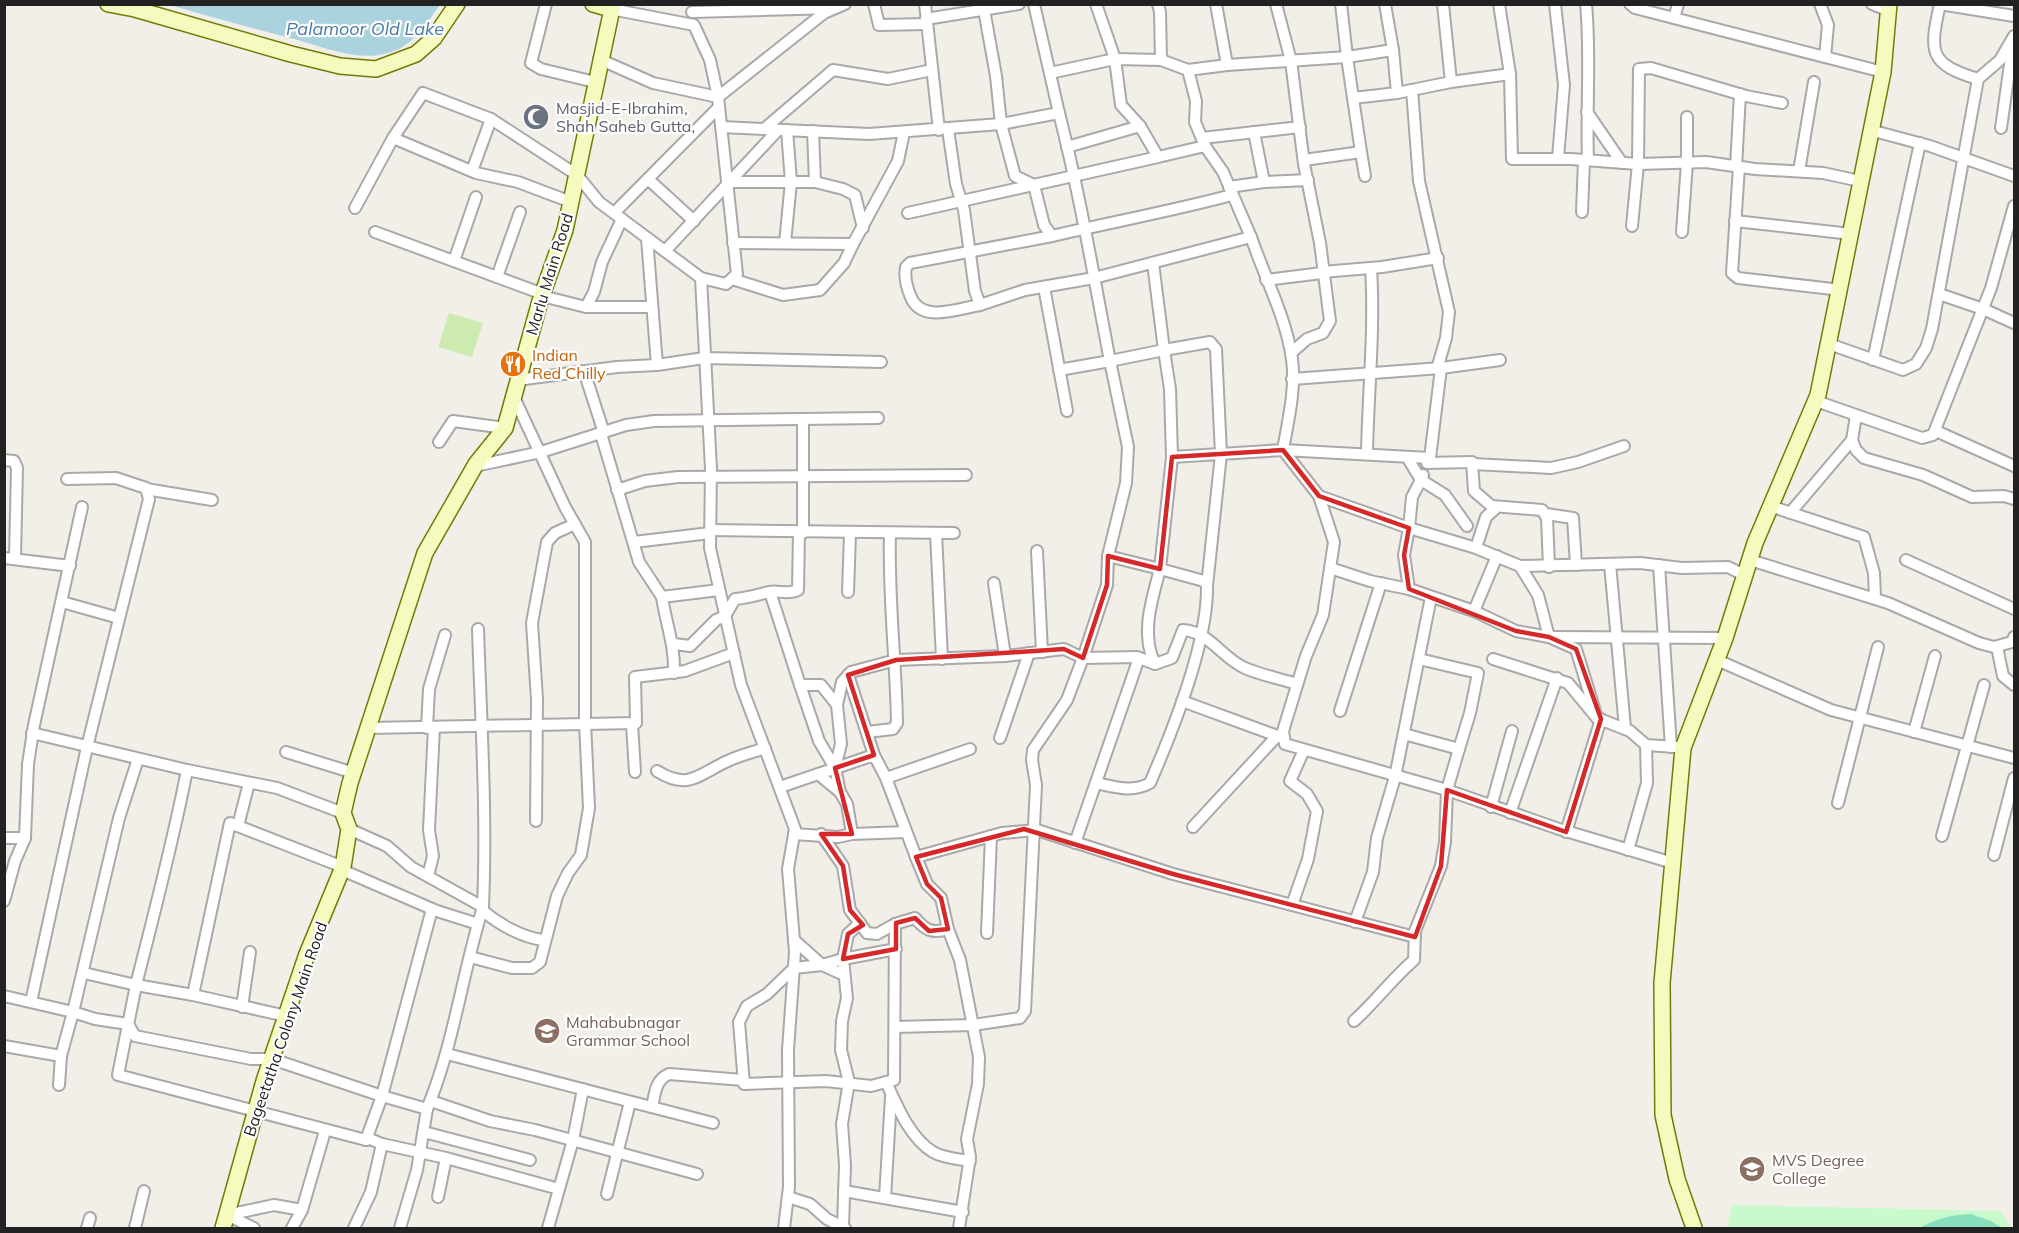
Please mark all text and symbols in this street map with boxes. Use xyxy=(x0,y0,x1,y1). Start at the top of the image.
water label: Palamoor Old Lake xyxy=(286,17,444,40)
place label: Masjid-E-Ibrahim, Shah Saheb Gutta, xyxy=(556,98,695,136)
mosque icon: Masjid-E-Ibrahim, Shah Saheb Gutta, xyxy=(521,102,551,132)
street label: Marlu Main Road xyxy=(521,211,577,337)
place label: Indian Red Chilly xyxy=(532,345,606,383)
restaurant icon: Indian Red Chilly xyxy=(498,349,528,379)
street label: Bageetatha Colony Main Road xyxy=(239,919,331,1139)
place label: Mahabubnagar Grammar School xyxy=(566,1012,690,1050)
school or university icon: Mahabubnagar Grammar School xyxy=(532,1016,562,1046)
place label: MVS Degree College xyxy=(1772,1150,1864,1188)
school or university icon: MVS Degree College xyxy=(1737,1154,1767,1184)

